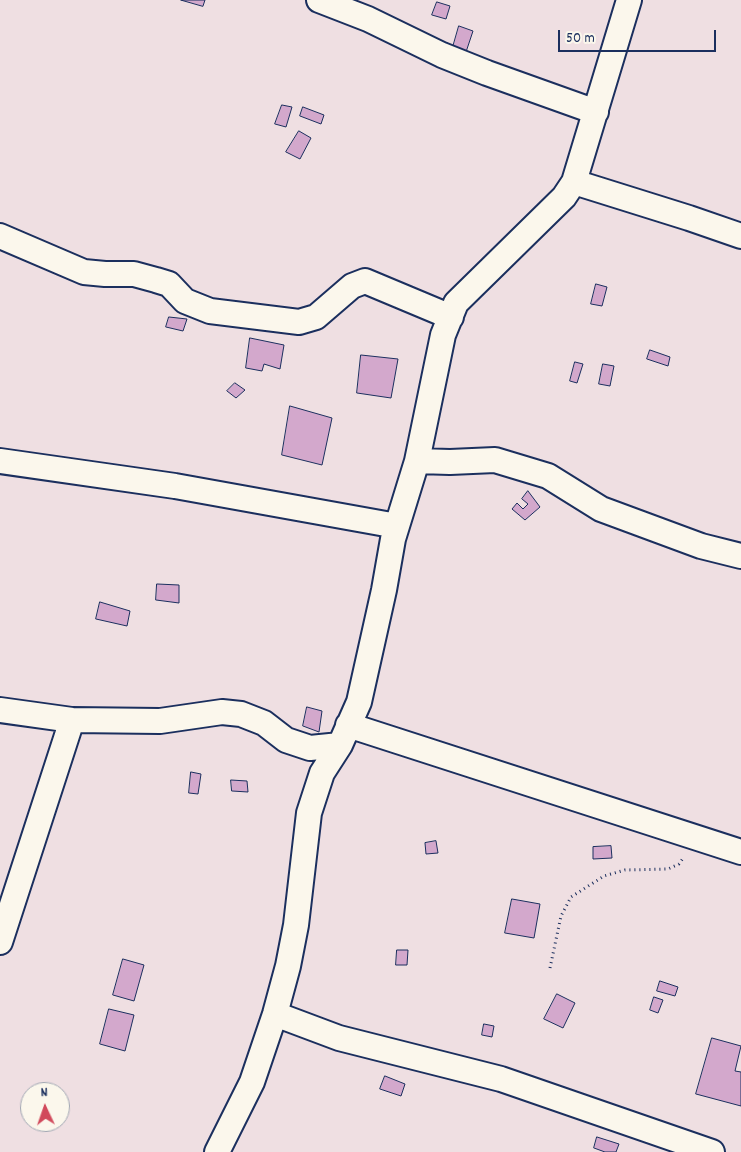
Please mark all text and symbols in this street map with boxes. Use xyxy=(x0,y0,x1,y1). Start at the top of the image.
scale bar xyxy=(561,20,718,52)
text: 50 m xyxy=(566,28,595,50)
north arrow xyxy=(20,1082,70,1132)
text: N xyxy=(40,1083,48,1103)

